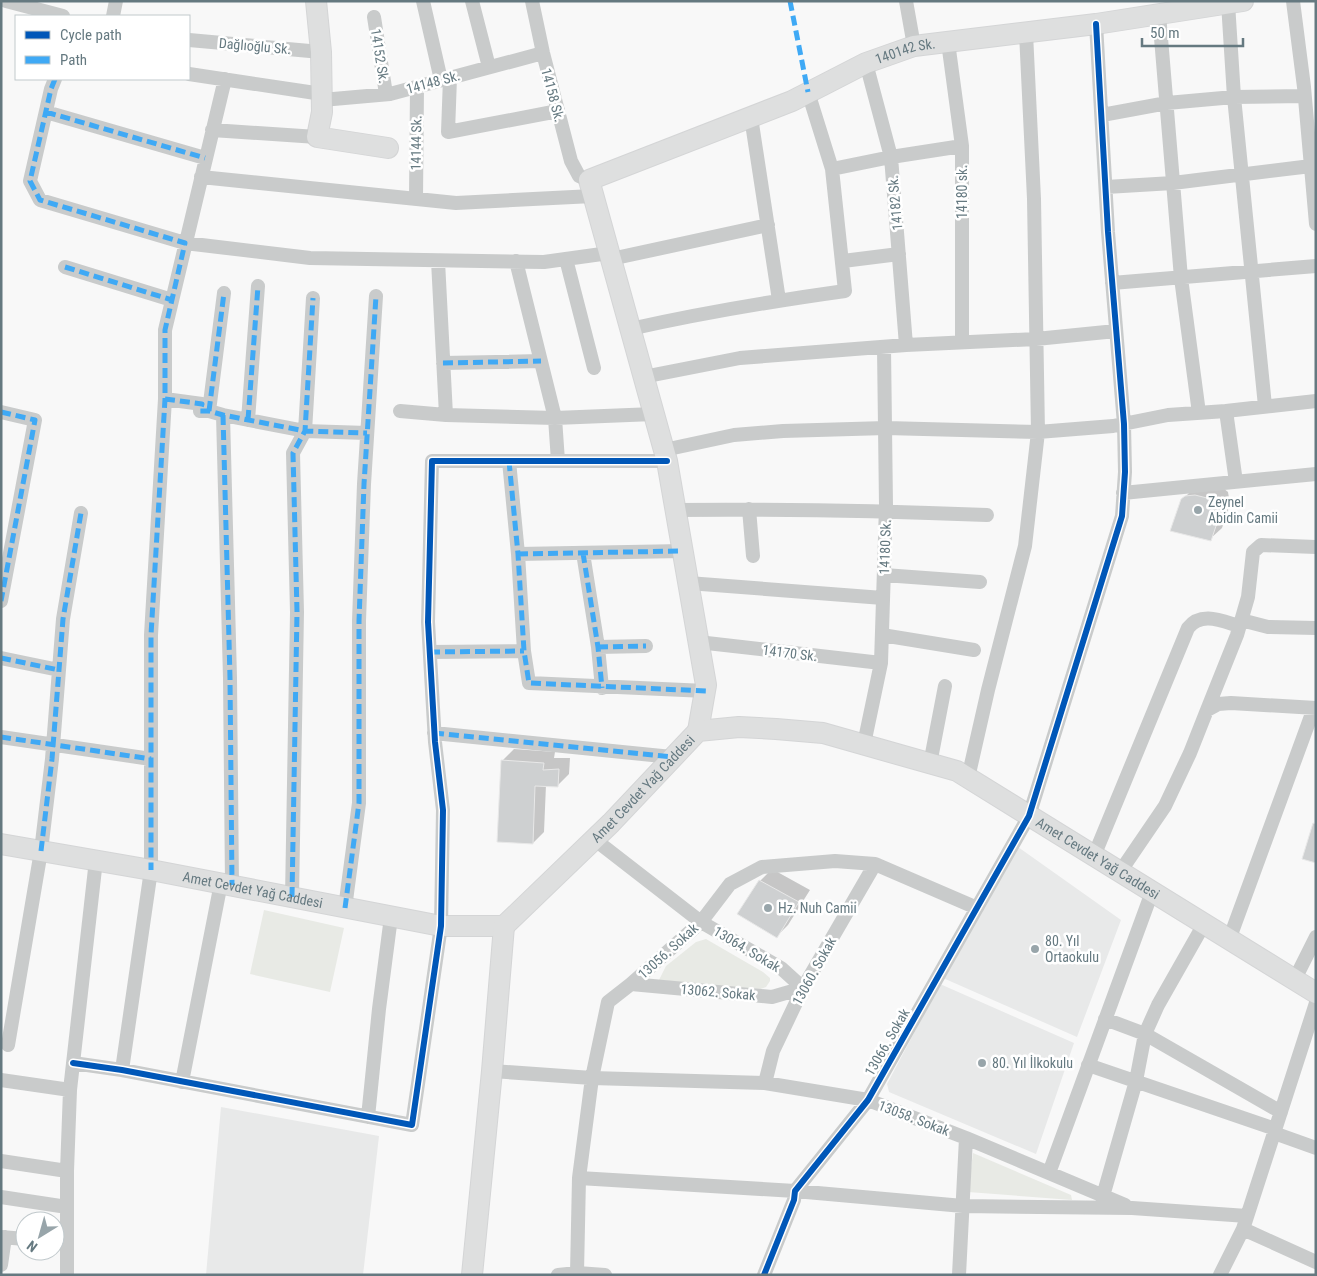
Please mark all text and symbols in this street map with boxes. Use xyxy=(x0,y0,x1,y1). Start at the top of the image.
legend xyxy=(15,15,190,80)
scale bar xyxy=(1142,15,1243,47)
text: 50 m xyxy=(1150,24,1180,42)
text: Cycle path xyxy=(60,26,122,44)
street label: 14152 Sk. xyxy=(368,28,392,84)
street label: Dağlıoğlu Sk. xyxy=(218,35,292,57)
street label: 140142 Sk. xyxy=(873,35,936,67)
text: Path xyxy=(60,51,87,69)
street label: 14158 Sk. xyxy=(538,66,568,124)
street label: 14148 Sk. xyxy=(404,67,462,97)
street label: 14144 Sk. xyxy=(408,115,424,171)
street label: 14180 sk. xyxy=(954,165,970,219)
street label: 14182 Sk. xyxy=(885,175,905,231)
place label: Zeynel Abidin Camii xyxy=(1208,494,1278,526)
marker: Zeynel Abidin Camii xyxy=(1192,504,1204,516)
street label: 14180 Sk. xyxy=(876,519,894,575)
street label: 14170 Sk. xyxy=(762,642,818,664)
street label: Amet Cevdet Yağ Caddesi xyxy=(588,732,698,846)
street label: Amet Cevdet Yağ Caddesi xyxy=(1033,814,1163,902)
street label: Amet Cevdet Yağ Caddesi xyxy=(182,868,324,911)
place label: Hz. Nuh Camii xyxy=(778,900,857,916)
marker: Hz. Nuh Camii xyxy=(762,902,774,914)
street label: 13056. Sokak xyxy=(635,919,702,982)
street label: 13064. Sokak xyxy=(711,923,784,976)
place label: 80. Yıl Ortaokulu xyxy=(1045,933,1099,965)
street label: 13060. Sokak xyxy=(789,934,840,1008)
marker: 80. Yıl Ortaokulu xyxy=(1029,943,1041,955)
street label: 13062. Sokak xyxy=(680,981,757,1003)
street label: 13066. Sokak xyxy=(861,1005,913,1079)
place label: 80. Yıl İlkokulu xyxy=(992,1055,1073,1071)
marker: 80. Yıl İlkokulu xyxy=(976,1057,988,1069)
street label: 13058. Sokak xyxy=(876,1097,953,1139)
north arrow xyxy=(15,1211,65,1261)
text: N xyxy=(24,1237,40,1255)

